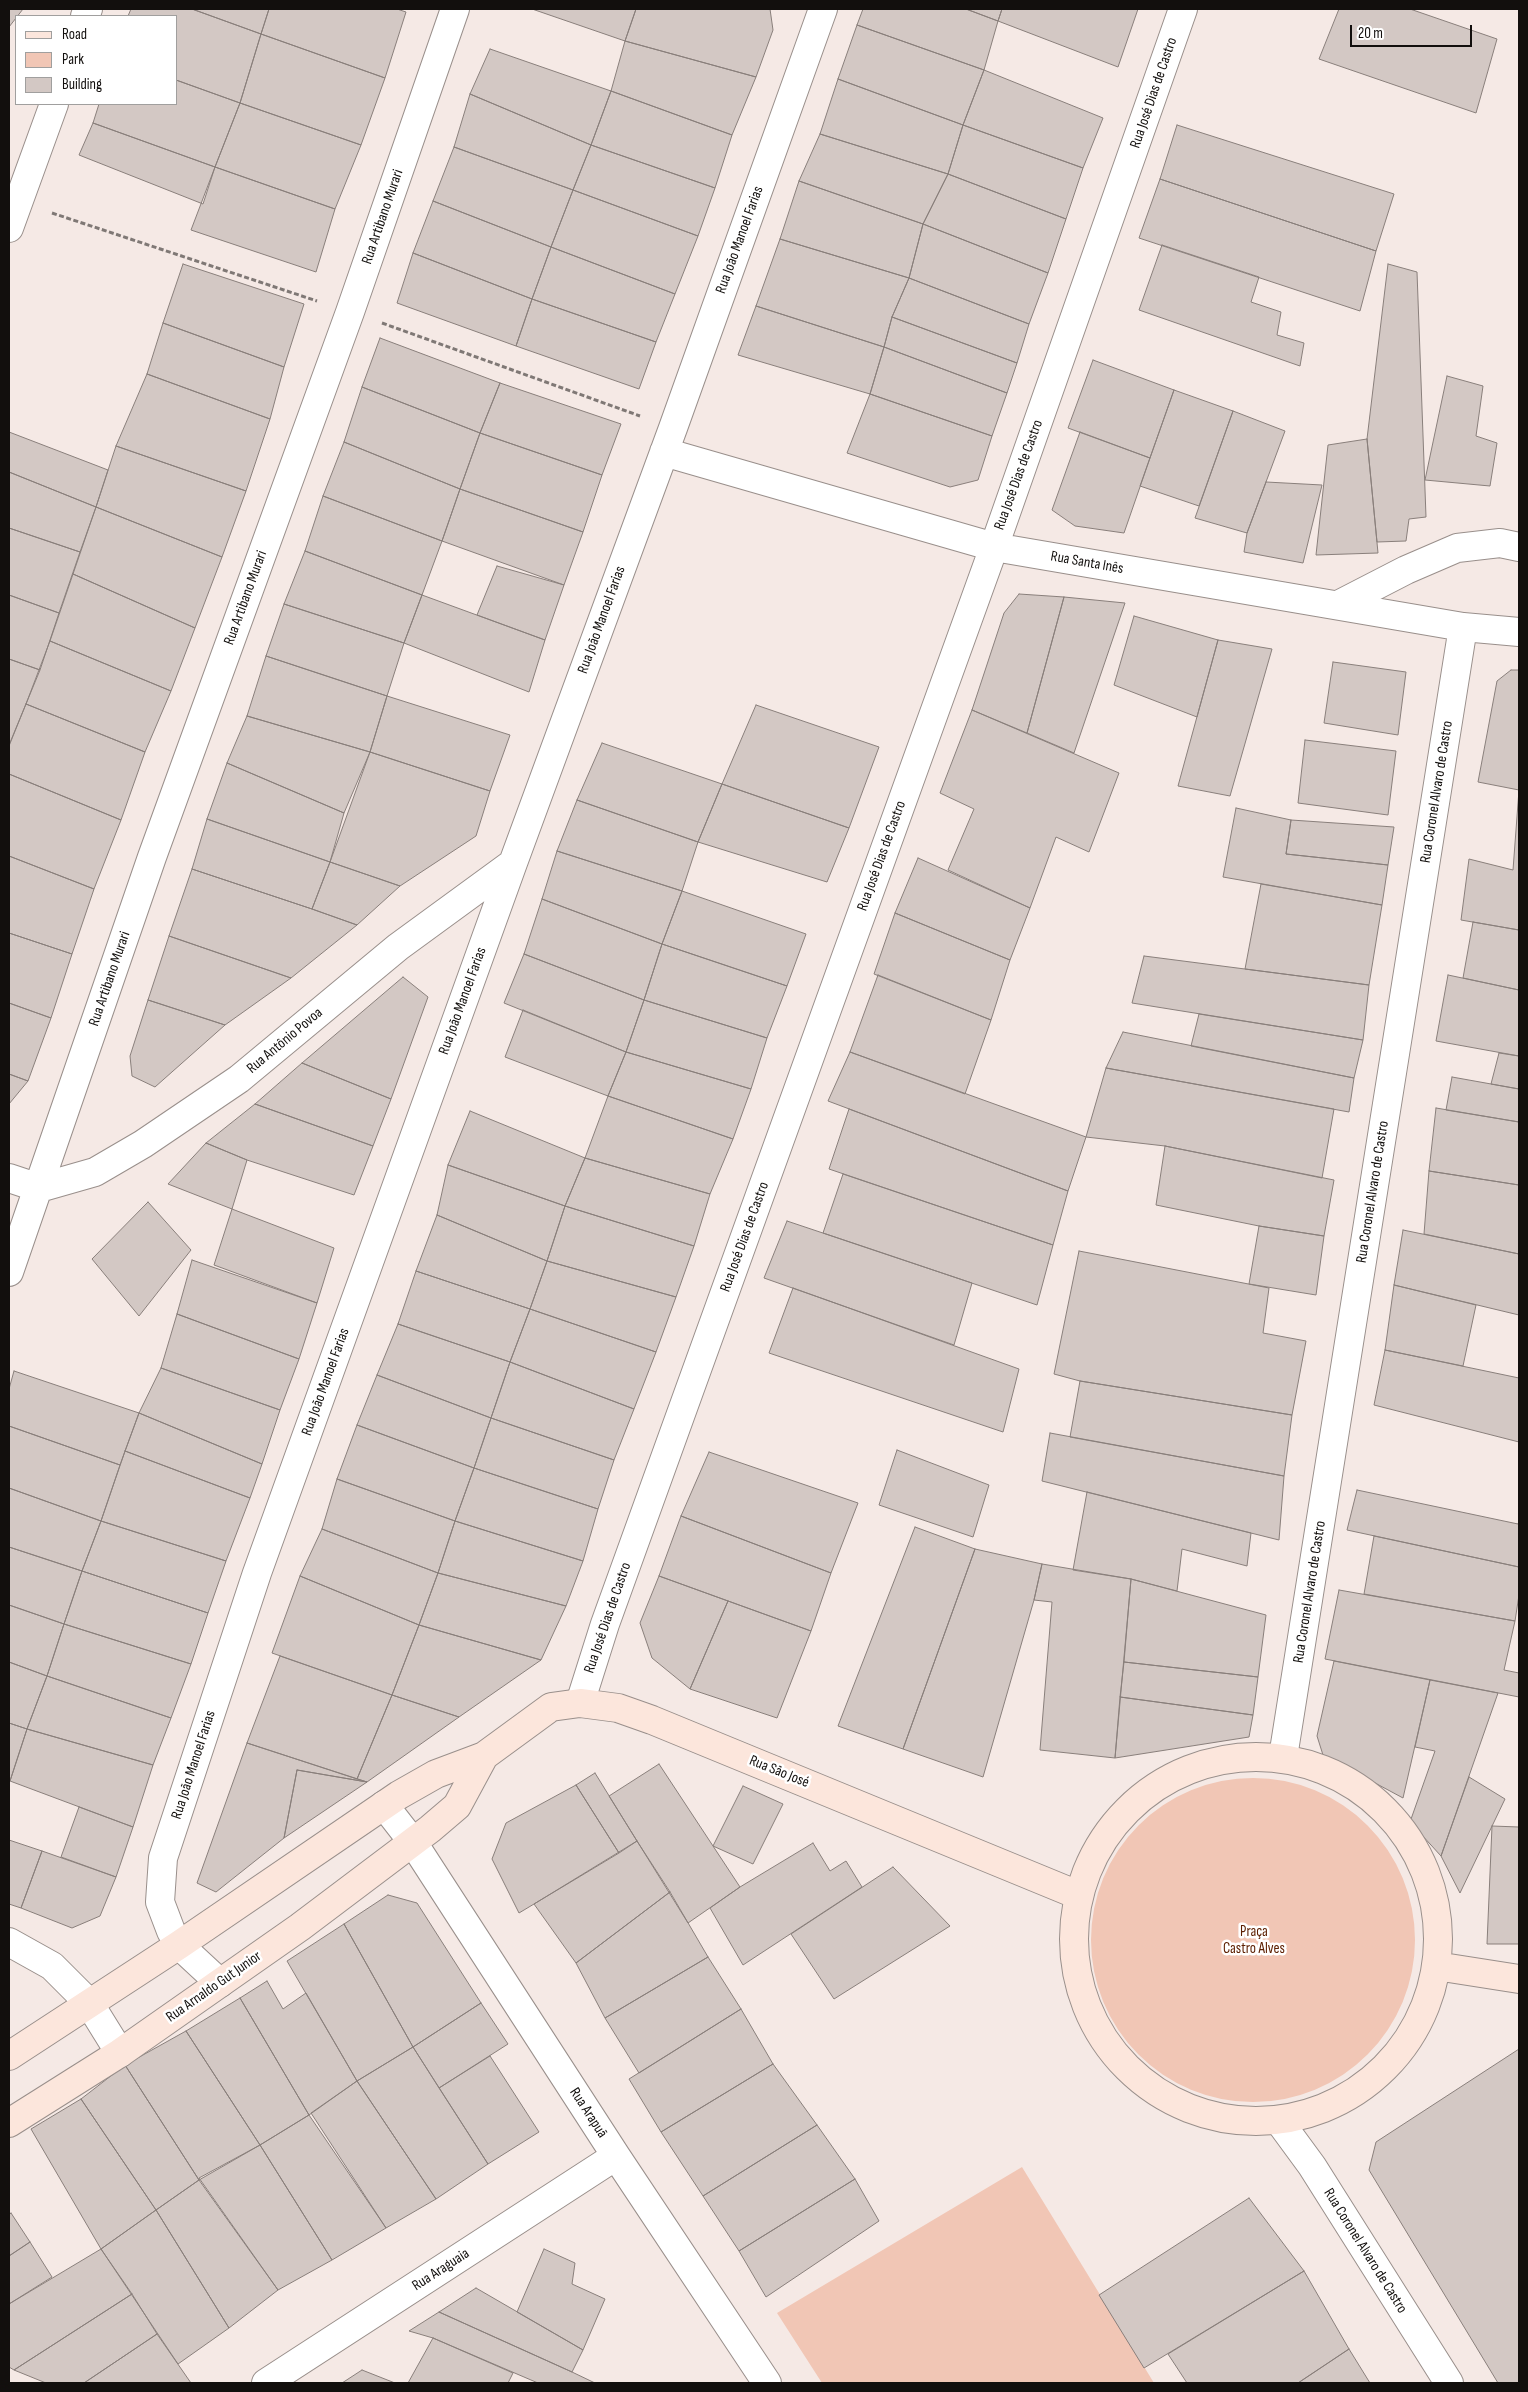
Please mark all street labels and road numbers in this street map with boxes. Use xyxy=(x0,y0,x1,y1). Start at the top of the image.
street label: Rua José Dias de Castro xyxy=(1127,35,1181,151)
street label: Rua Artibano Murari xyxy=(358,167,408,267)
street label: Rua João Manoel Farias xyxy=(712,184,768,296)
street label: Rua José Dias de Castro xyxy=(991,417,1047,533)
street label: Rua Artibano Murari xyxy=(221,548,271,648)
street label: Rua Santa Inês xyxy=(1049,548,1125,578)
street label: Rua João Manoel Farias xyxy=(574,564,630,676)
street label: Rua Coronel Alvaro de Castro xyxy=(1417,720,1457,864)
street label: Rua José Dias de Castro xyxy=(854,798,910,914)
street label: Rua Artibano Murari xyxy=(85,929,135,1029)
street label: Rua João Manoel Farias xyxy=(435,945,491,1057)
street label: Rua Antônio Povoa xyxy=(244,1004,326,1078)
street label: Rua Coronel Alvaro de Castro xyxy=(1353,1120,1393,1264)
street label: Rua José Dias de Castro xyxy=(717,1179,773,1295)
street label: Rua João Manoel Farias xyxy=(298,1326,354,1438)
street label: Rua Coronel Alvaro de Castro xyxy=(1290,1520,1330,1664)
street label: Rua José Dias de Castro xyxy=(581,1560,635,1676)
street label: Rua João Manoel Farias xyxy=(168,1708,220,1822)
street label: Rua São José xyxy=(746,1752,812,1792)
street label: Rua Arnaldo Gut Junior xyxy=(163,1947,265,2027)
street label: Rua Arapuã xyxy=(565,2085,611,2141)
street label: Rua Coronel Alvaro de Castro xyxy=(1319,2185,1411,2317)
street label: Rua Araguaia xyxy=(409,2245,473,2295)

